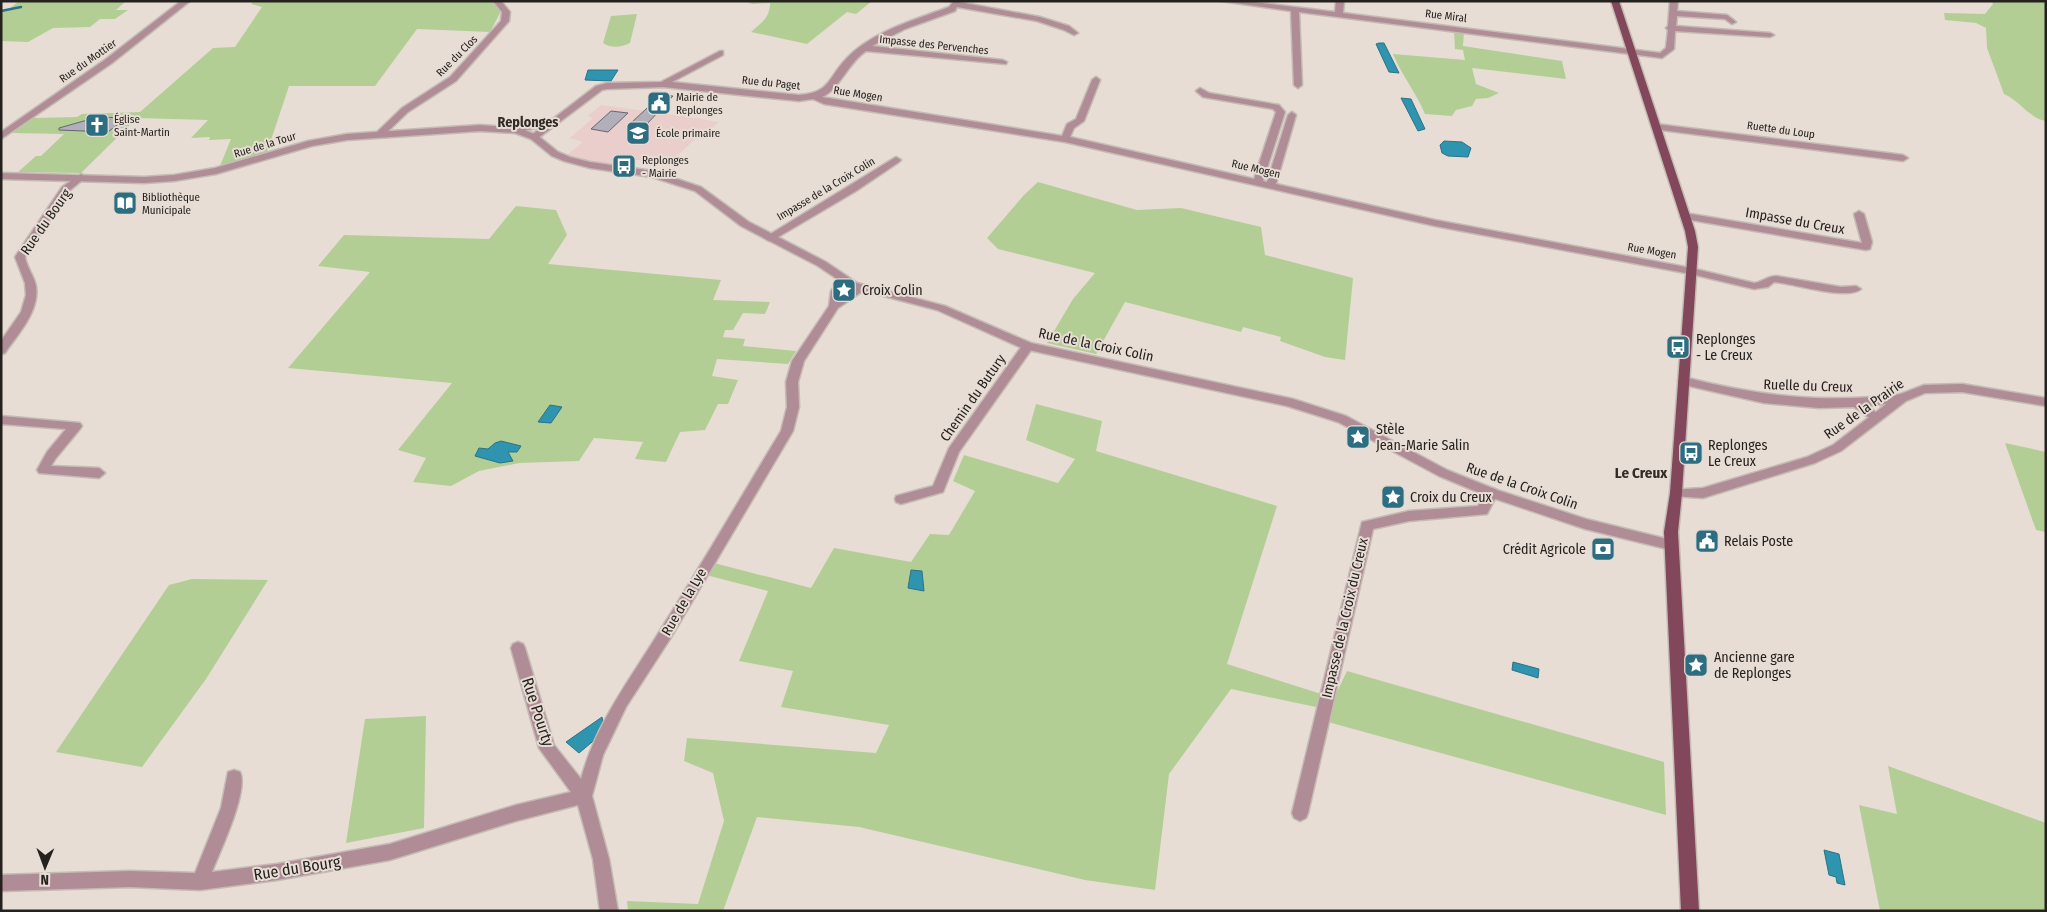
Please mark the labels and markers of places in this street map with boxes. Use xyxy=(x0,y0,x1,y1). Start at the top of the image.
public building icon: Mairie de Replonges xyxy=(646,90,672,116)
place label: Mairie de Replonges xyxy=(676,91,723,117)
church icon: Église Saint-Martin xyxy=(84,112,110,138)
place label: Église Saint-Martin xyxy=(114,112,170,139)
school or university icon: École primaire xyxy=(625,120,651,146)
place label: École primaire xyxy=(656,126,720,140)
bus stop icon: Replonges - Mairie xyxy=(611,153,637,179)
place label: Replonges - Mairie xyxy=(642,154,689,180)
library icon: Bibliothèque Municipale xyxy=(112,190,138,216)
place label: Bibliothèque Municipale xyxy=(142,191,200,217)
place icon: Croix Colin xyxy=(831,277,857,303)
place label: Croix Colin xyxy=(862,282,923,299)
place label: Replonges - Le Creux xyxy=(1696,331,1755,364)
bus stop icon: Replonges - Le Creux xyxy=(1665,334,1691,360)
place label: Stèle Jean-Marie Salin xyxy=(1376,421,1470,454)
place icon: Stèle Jean-Marie Salin xyxy=(1345,424,1371,450)
place label: Replonges Le Creux xyxy=(1708,437,1767,470)
bus stop icon: Replonges Le Creux xyxy=(1678,440,1704,466)
place icon: Croix du Creux xyxy=(1380,484,1406,510)
place label: Croix du Creux xyxy=(1410,489,1492,506)
public building icon: Relais Poste xyxy=(1694,528,1720,554)
place label: Relais Poste xyxy=(1724,533,1793,550)
bank icon: Crédit Agricole xyxy=(1590,536,1616,562)
place label: Crédit Agricole xyxy=(1503,541,1586,558)
place label: Ancienne gare de Replonges xyxy=(1714,649,1795,682)
place icon: Ancienne gare de Replonges xyxy=(1683,652,1709,678)

